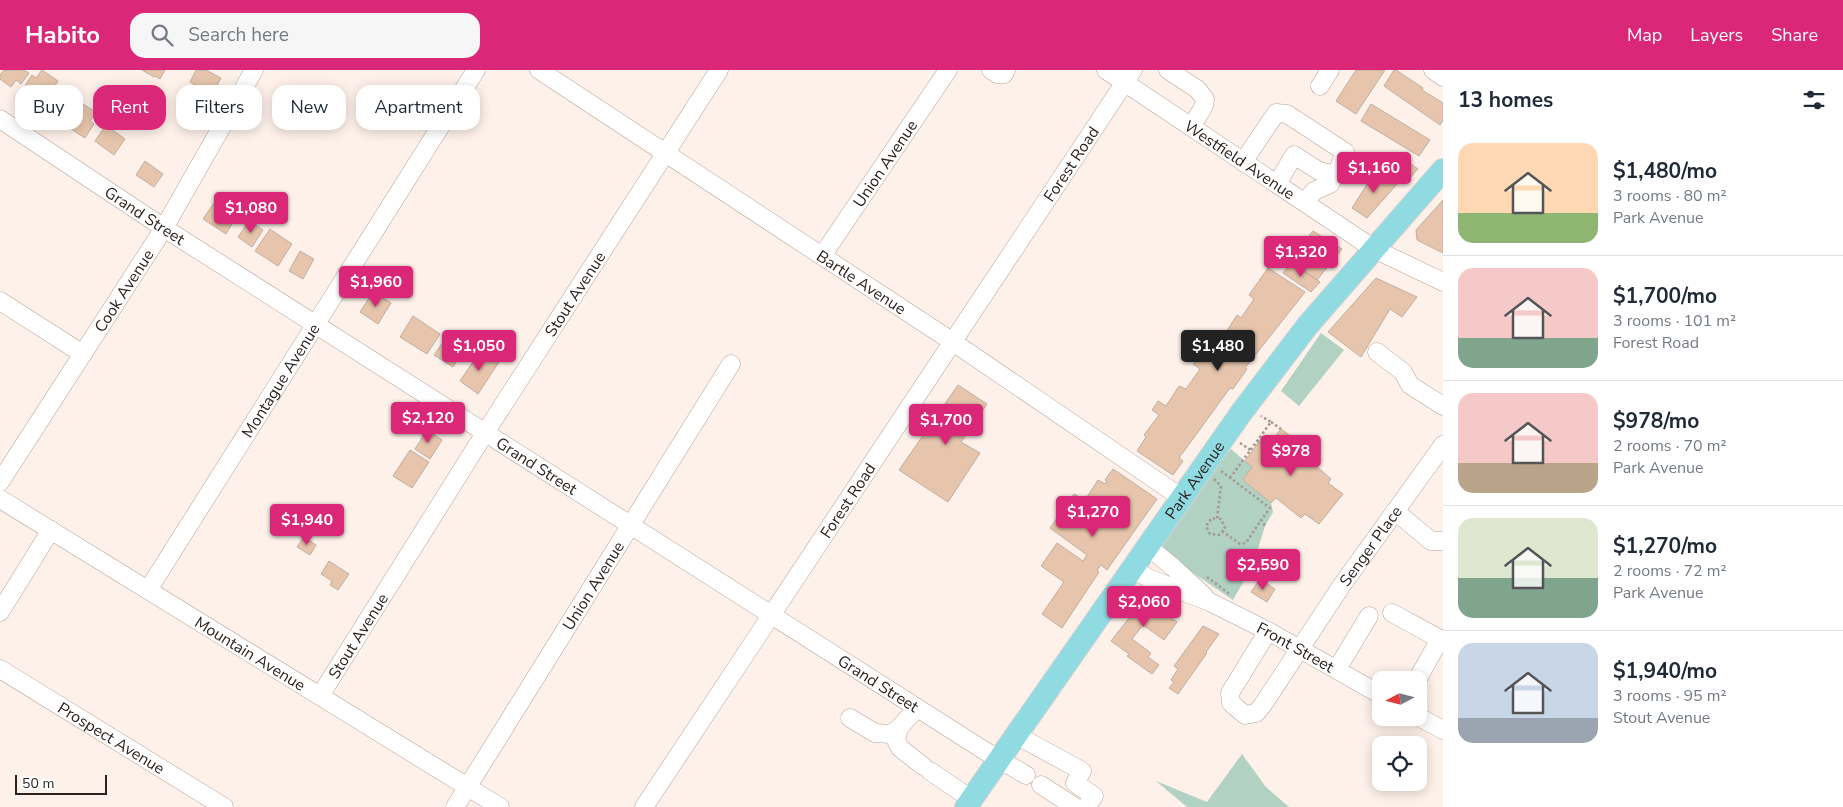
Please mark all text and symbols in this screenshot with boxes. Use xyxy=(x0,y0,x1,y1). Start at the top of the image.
search box xyxy=(130,13,480,58)
text: Habito xyxy=(25,19,100,51)
icon: search xyxy=(148,21,176,49)
text: Search here xyxy=(188,22,289,48)
text: Map xyxy=(1627,23,1662,47)
text: Layers xyxy=(1690,23,1743,47)
text: Share xyxy=(1771,23,1818,47)
chip: Buy xyxy=(15,85,83,130)
chip: Rent xyxy=(93,85,166,130)
chip: Filters xyxy=(176,85,262,130)
chip: New xyxy=(272,85,346,130)
chip: Apartment xyxy=(356,85,480,130)
text: 13 homes xyxy=(1458,86,1553,114)
icon: filters xyxy=(1800,86,1828,114)
street label: Westfield Avenue xyxy=(1180,115,1299,205)
street label: Union Avenue xyxy=(848,116,923,212)
street label: Forest Road xyxy=(1039,122,1105,206)
pin: $1,160 xyxy=(1333,152,1415,194)
text: $1,160 xyxy=(1348,157,1400,179)
text: $1,480/mo xyxy=(1613,157,1717,185)
icon: home xyxy=(1498,163,1558,223)
street label: Grand Street xyxy=(100,182,189,251)
text: 3 rooms · 80 m² xyxy=(1613,185,1726,207)
pin: $1,080 xyxy=(210,191,292,234)
text: $1,080 xyxy=(225,197,277,219)
text: Park Avenue xyxy=(1613,207,1704,229)
pin: $1,320 xyxy=(1260,236,1342,278)
text: $1,320 xyxy=(1275,241,1327,263)
street label: Cook Avenue xyxy=(90,245,159,337)
street label: Bartle Avenue xyxy=(812,245,910,320)
street label: Stout Avenue xyxy=(540,248,611,341)
pin: $1,960 xyxy=(335,266,417,308)
text: $1,960 xyxy=(350,271,402,293)
text: $1,700/mo xyxy=(1613,282,1717,310)
icon: home xyxy=(1498,288,1558,348)
text: 3 rooms · 101 m² xyxy=(1613,310,1736,332)
street label: Montague Avenue xyxy=(237,319,325,442)
pin: $1,050 xyxy=(438,330,520,372)
pin: $1,480 xyxy=(1177,330,1259,372)
text: Forest Road xyxy=(1613,332,1699,354)
text: $1,050 xyxy=(453,335,505,357)
text: $1,480 xyxy=(1192,335,1244,357)
pin: $2,120 xyxy=(387,402,469,444)
pin: $1,700 xyxy=(905,404,987,446)
text: $2,120 xyxy=(402,407,454,429)
text: $978/mo xyxy=(1613,407,1699,435)
text: $1,700 xyxy=(920,409,972,431)
icon: home xyxy=(1498,413,1558,473)
street label: Grand Street xyxy=(492,432,581,501)
pin: $978 xyxy=(1261,434,1321,477)
text: 2 rooms · 70 m² xyxy=(1613,435,1726,457)
street label: Park Avenue xyxy=(1160,437,1230,524)
text: $978 xyxy=(1272,440,1310,462)
text: Park Avenue xyxy=(1613,457,1704,479)
street label: Forest Road xyxy=(815,459,881,543)
pin: $1,270 xyxy=(1052,496,1134,538)
text: $1,270 xyxy=(1067,501,1119,523)
street label: Senger Place xyxy=(1335,502,1408,591)
pin: $1,940 xyxy=(266,504,348,546)
text: $1,940 xyxy=(281,509,333,531)
text: $1,270/mo xyxy=(1613,532,1717,560)
street label: Union Avenue xyxy=(558,537,630,635)
icon: home xyxy=(1498,538,1558,598)
pin: $2,590 xyxy=(1222,548,1304,591)
text: $2,590 xyxy=(1237,554,1289,576)
text: 2 rooms · 72 m² xyxy=(1613,560,1726,582)
text: Park Avenue xyxy=(1613,582,1704,604)
pin: $2,060 xyxy=(1103,586,1185,628)
street label: Stout Avenue xyxy=(323,589,394,684)
text: $2,060 xyxy=(1118,591,1170,613)
street label: Mountain Avenue xyxy=(190,612,309,697)
street label: Front Street xyxy=(1253,617,1338,678)
street label: Grand Street xyxy=(833,650,923,718)
text: $1,940/mo xyxy=(1613,657,1717,685)
icon: home xyxy=(1498,663,1558,723)
north arrow xyxy=(1372,671,1428,726)
map controls xyxy=(1372,671,1427,791)
text: 3 rooms · 95 m² xyxy=(1613,685,1726,707)
street label: Prospect Avenue xyxy=(53,697,169,780)
text: Stout Avenue xyxy=(1613,707,1710,729)
button: locate xyxy=(1372,736,1427,791)
scale bar xyxy=(15,772,108,795)
text: 50 m xyxy=(22,774,54,793)

